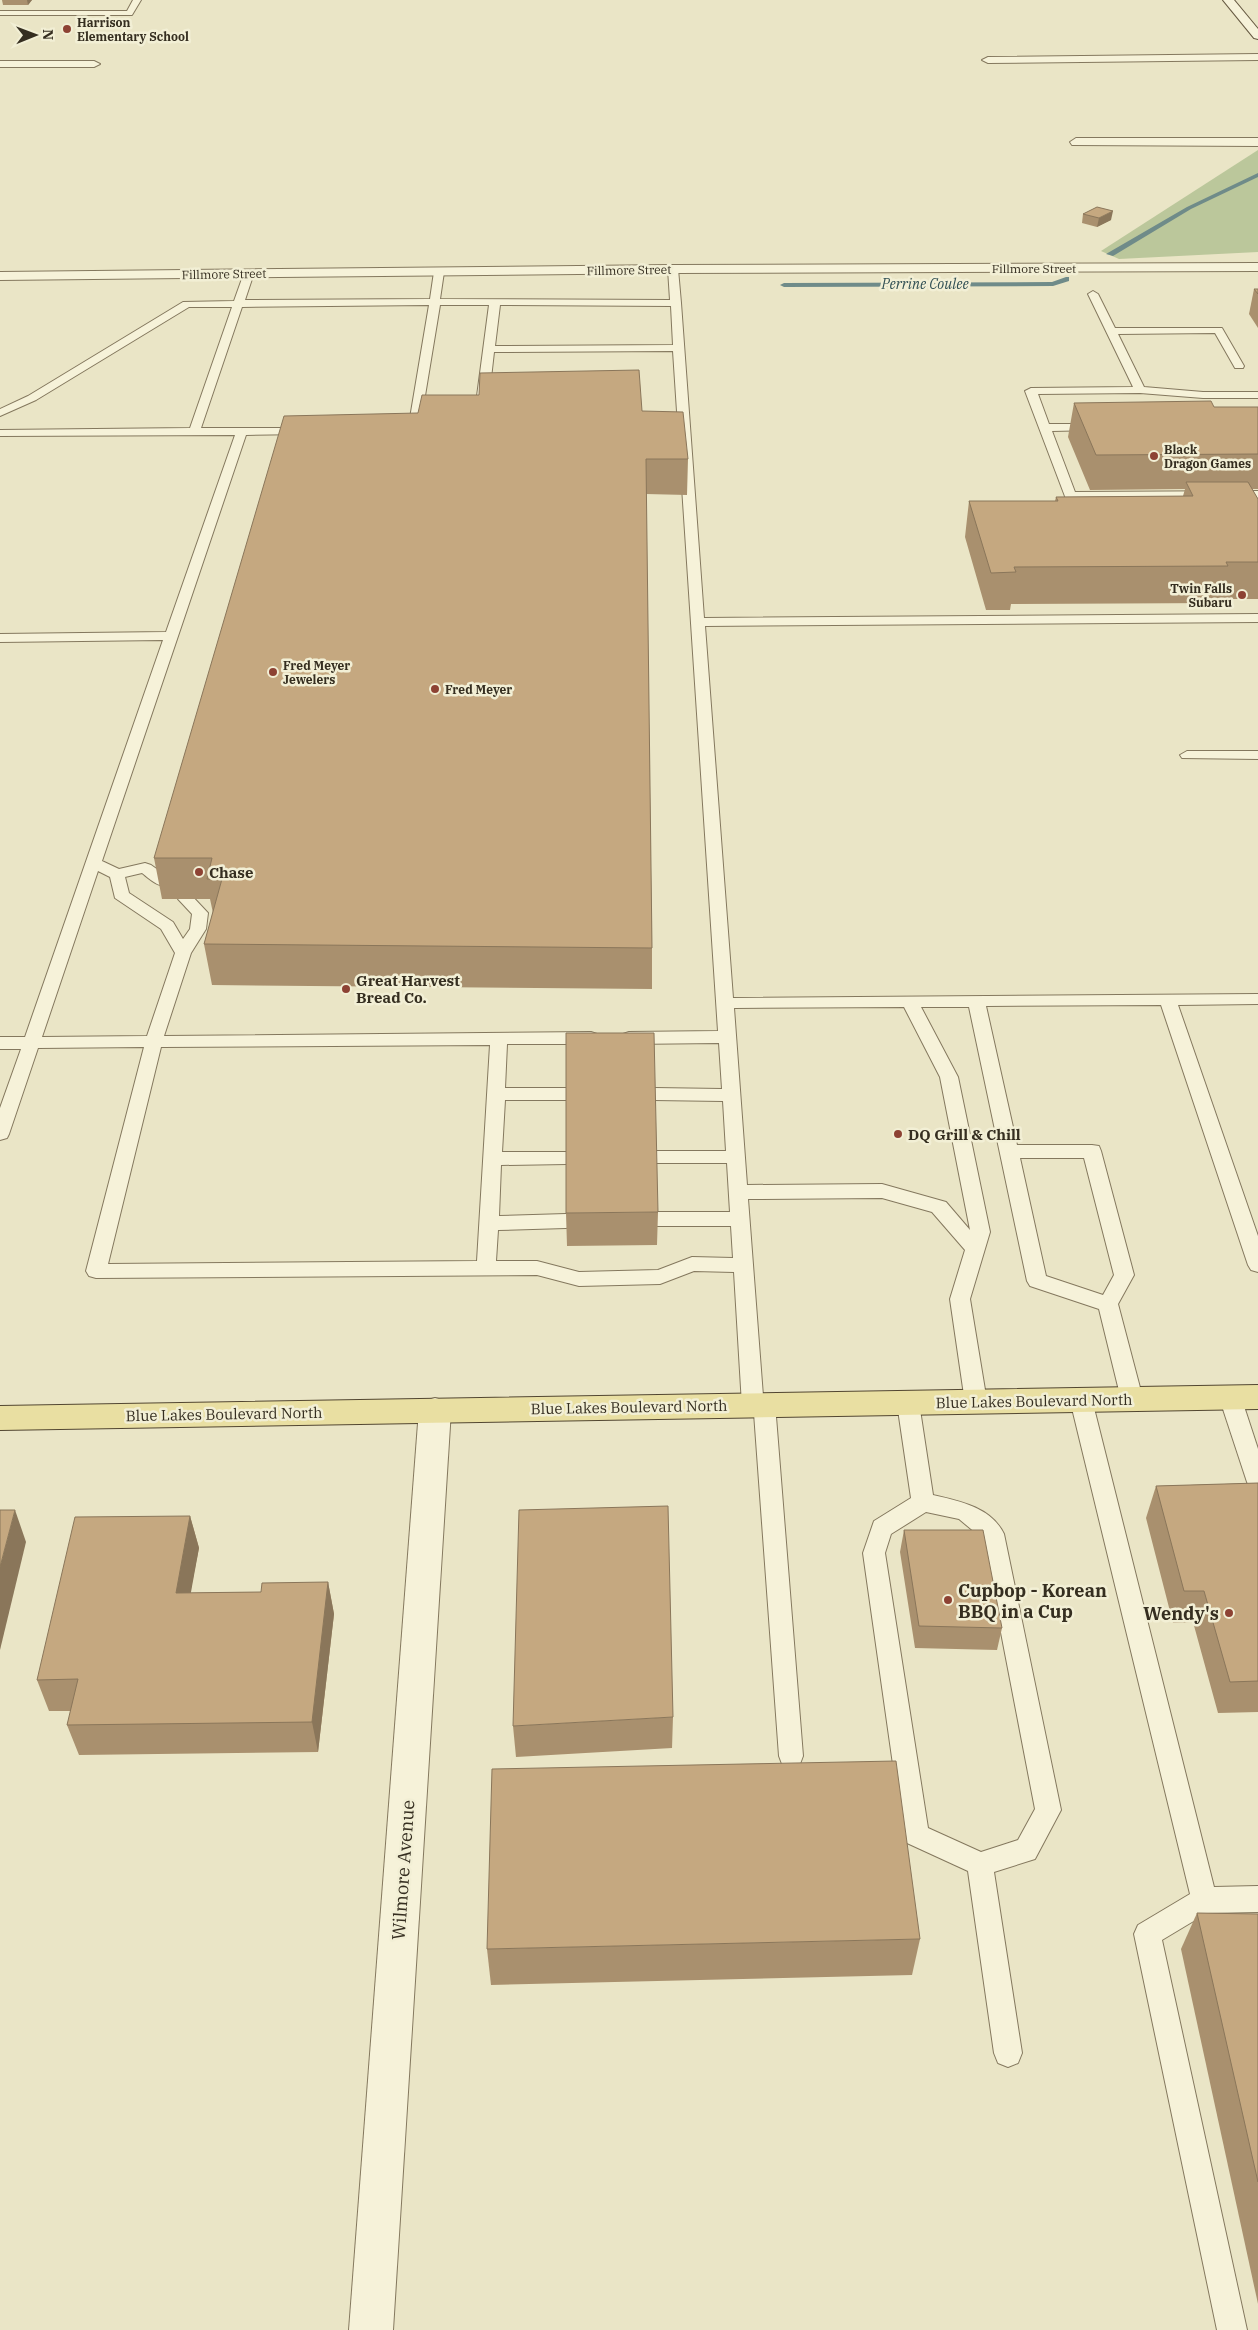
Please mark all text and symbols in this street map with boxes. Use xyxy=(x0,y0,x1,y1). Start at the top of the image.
north arrow xyxy=(10,10,60,60)
place label: Harrison Elementary School xyxy=(77,15,189,44)
marker: Harrison Elementary School xyxy=(61,23,73,35)
text: N xyxy=(39,29,57,40)
street label: Fillmore Street xyxy=(992,261,1076,276)
street label: Fillmore Street xyxy=(587,262,671,278)
street label: Fillmore Street xyxy=(182,266,266,282)
water label: Perrine Coulee xyxy=(880,275,969,293)
place label: Black Dragon Games xyxy=(1164,442,1251,471)
marker: Black Dragon Games xyxy=(1148,450,1160,462)
place label: Twin Falls Subaru xyxy=(1170,581,1232,610)
marker: Twin Falls Subaru xyxy=(1236,589,1248,601)
place label: Fred Meyer Jewelers xyxy=(283,658,350,687)
marker: Fred Meyer Jewelers xyxy=(267,666,279,678)
place label: Fred Meyer xyxy=(445,682,512,697)
marker: Fred Meyer xyxy=(429,683,441,695)
place label: Chase xyxy=(209,863,253,882)
marker: Chase xyxy=(193,866,205,878)
place label: Great Harvest Bread Co. xyxy=(356,971,460,1007)
marker: Great Harvest Bread Co. xyxy=(340,983,352,995)
place label: DQ Grill & Chill xyxy=(908,1125,1021,1144)
marker: DQ Grill & Chill xyxy=(892,1128,904,1140)
street label: Blue Lakes Boulevard North xyxy=(935,1390,1133,1412)
street label: Blue Lakes Boulevard North xyxy=(530,1396,728,1418)
street label: Blue Lakes Boulevard North xyxy=(125,1403,323,1425)
place label: Cupbop - Korean BBQ in a Cup xyxy=(958,1579,1107,1623)
marker: Cupbop - Korean BBQ in a Cup xyxy=(942,1594,954,1606)
place label: Wendy's xyxy=(1143,1602,1219,1625)
marker: Wendy's xyxy=(1223,1607,1235,1619)
street label: Wilmore Avenue xyxy=(387,1799,419,1941)

